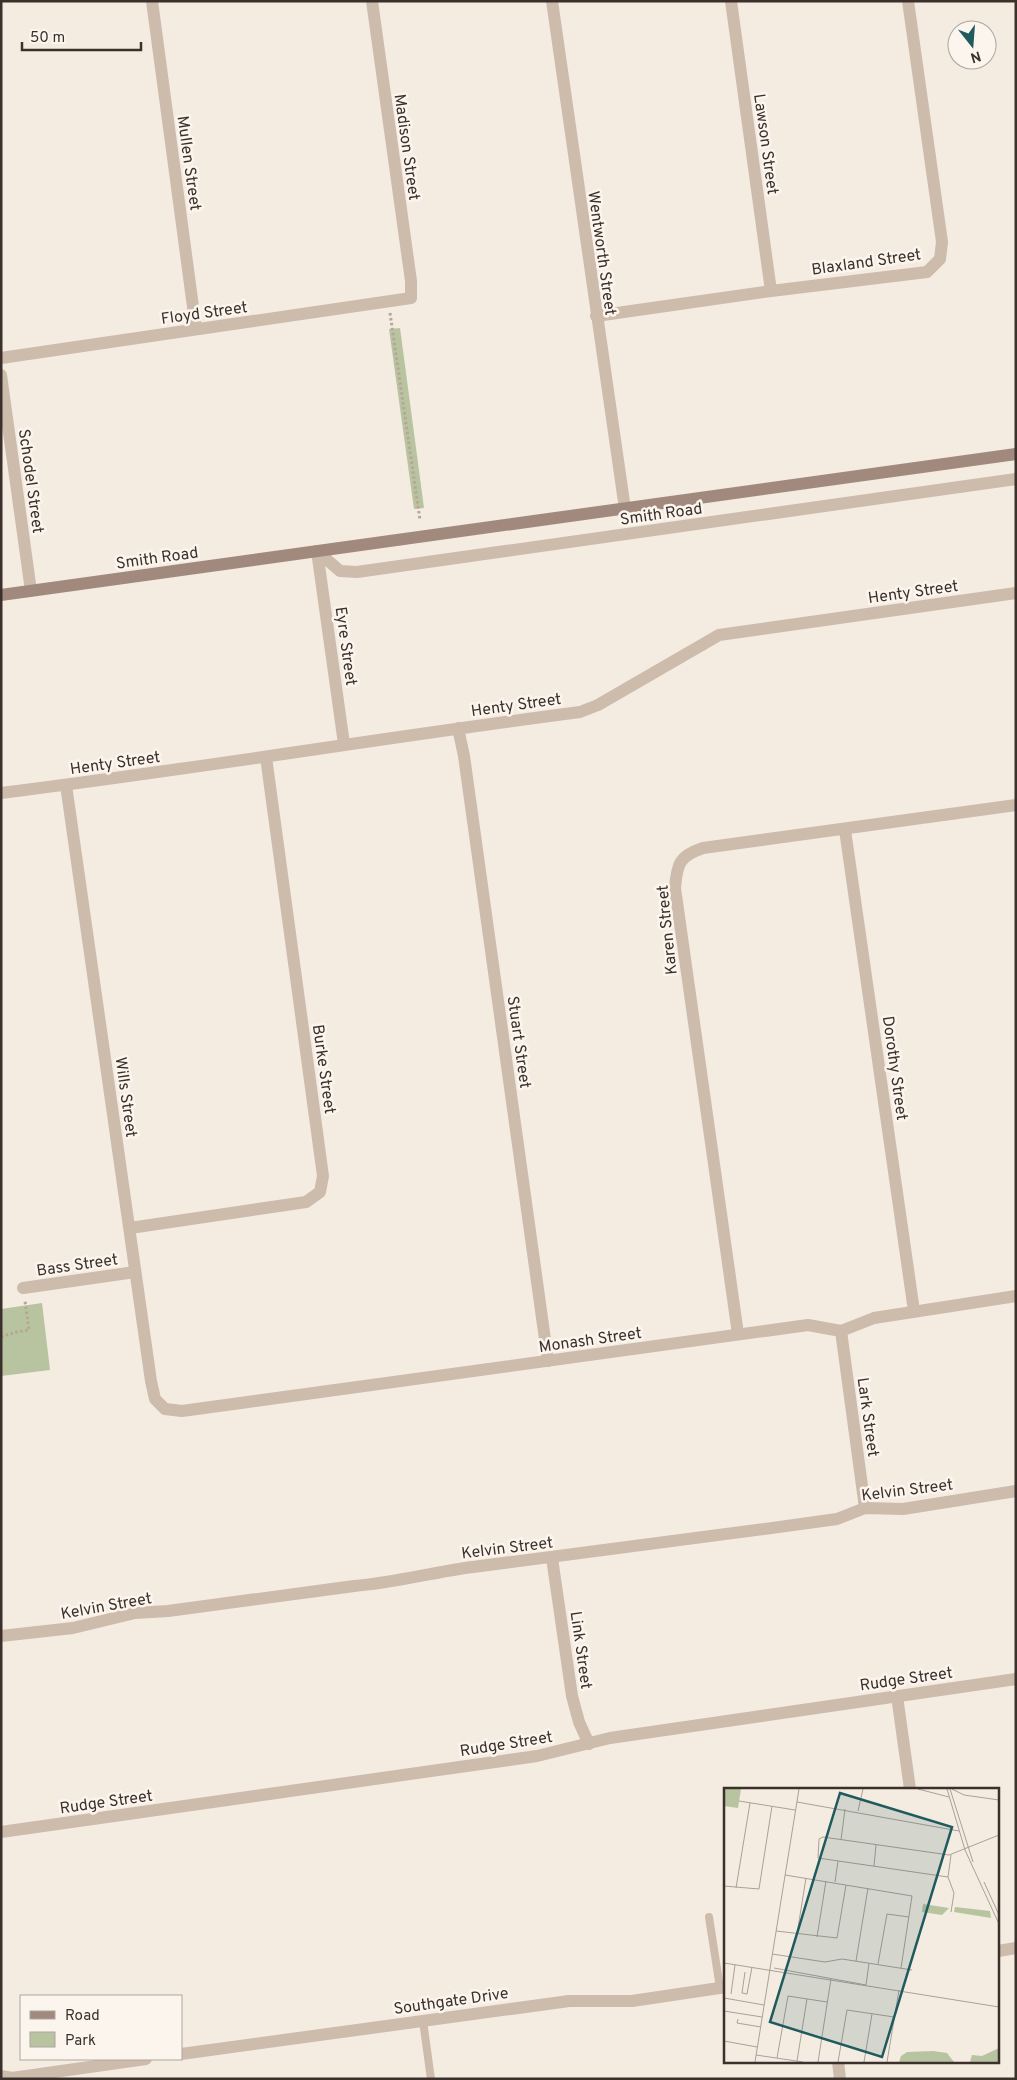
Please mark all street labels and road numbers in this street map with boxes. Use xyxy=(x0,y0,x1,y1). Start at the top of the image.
street label: Madison Street xyxy=(389,93,423,202)
street label: Lawson Street xyxy=(748,93,782,196)
street label: Mullen Street xyxy=(171,114,205,212)
street label: Wentworth Street xyxy=(582,190,620,317)
street label: Blaxland Street xyxy=(810,245,922,281)
street label: Floyd Street xyxy=(160,298,249,330)
street label: Schodel Street xyxy=(13,428,47,535)
street label: Smith Road xyxy=(619,499,704,531)
street label: Smith Road xyxy=(115,543,200,575)
street label: Henty Street xyxy=(867,577,960,609)
street label: Eyre Street xyxy=(330,605,360,687)
street label: Henty Street xyxy=(470,690,563,722)
street label: Henty Street xyxy=(69,748,162,780)
street label: Karen Street xyxy=(653,884,683,976)
street label: Stuart Street xyxy=(502,995,534,1090)
street label: Dorothy Street xyxy=(877,1015,911,1122)
street label: Burke Street xyxy=(307,1023,339,1115)
street label: Wills Street xyxy=(109,1056,141,1139)
street label: Bass Street xyxy=(35,1250,119,1282)
street label: Monash Street xyxy=(538,1324,643,1358)
street label: Lark Street xyxy=(852,1376,882,1458)
street label: Kelvin Street xyxy=(860,1475,954,1507)
street label: Kelvin Street xyxy=(460,1533,554,1565)
street label: Kelvin Street xyxy=(59,1589,153,1625)
street label: Link Street xyxy=(565,1610,595,1690)
street label: Rudge Street xyxy=(859,1664,954,1696)
street label: Rudge Street xyxy=(458,1728,554,1762)
street label: Rudge Street xyxy=(59,1787,154,1819)
street label: Southgate Drive xyxy=(393,1984,510,2020)

